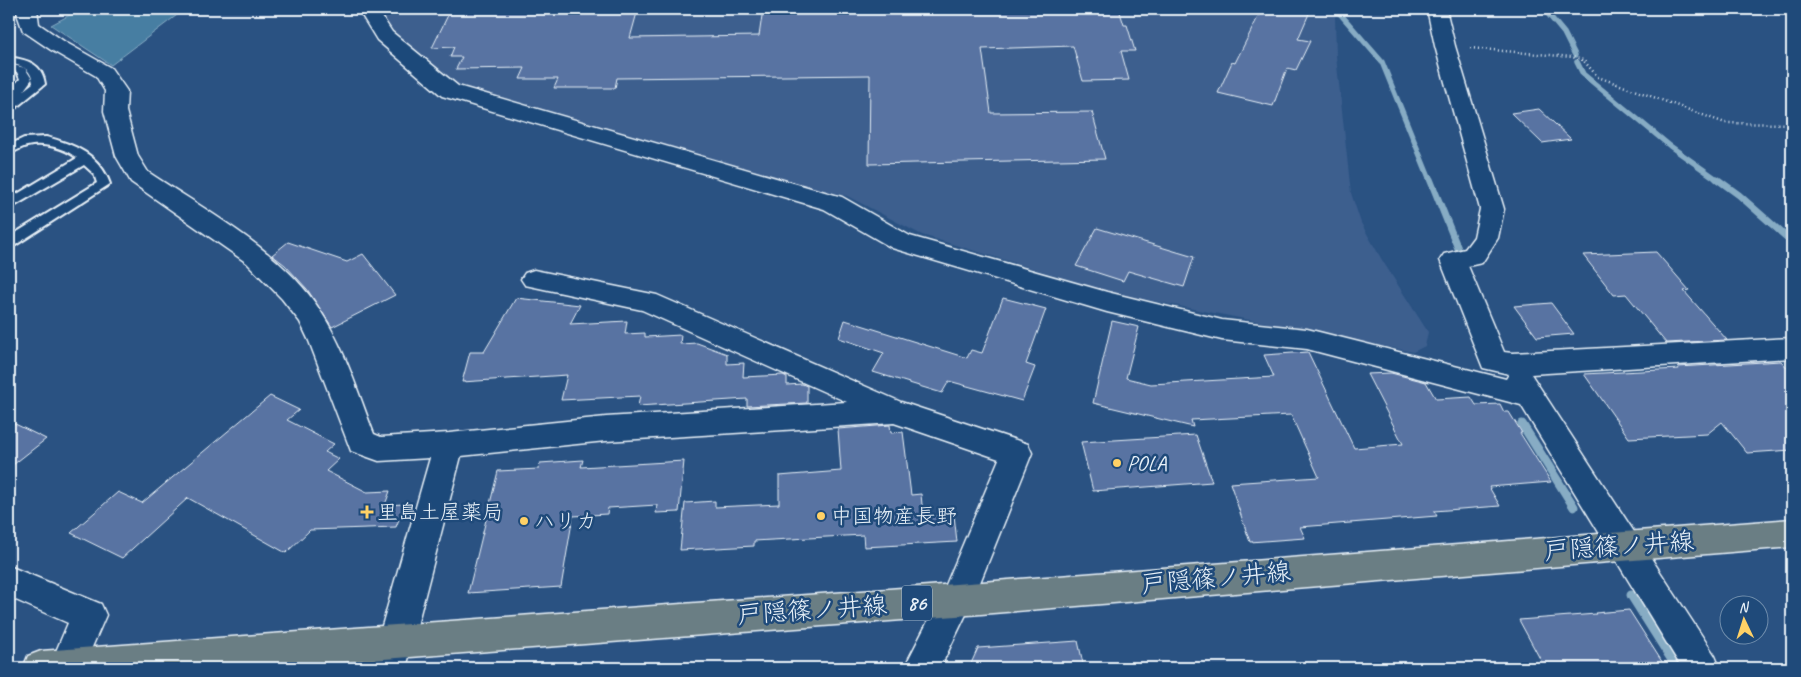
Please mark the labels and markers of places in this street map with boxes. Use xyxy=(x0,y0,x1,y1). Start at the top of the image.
place label: POLA xyxy=(1127,450,1167,476)
marker: POLA xyxy=(1111,457,1123,469)
place label: 里島土屋薬局 xyxy=(377,499,503,525)
place label: 中国物産長野 xyxy=(831,503,957,529)
marker: 里島土屋薬局 xyxy=(361,506,373,518)
place label: ハリカ xyxy=(534,508,597,534)
marker: 中国物産長野 xyxy=(815,510,827,522)
marker: ハリカ xyxy=(518,515,530,527)

